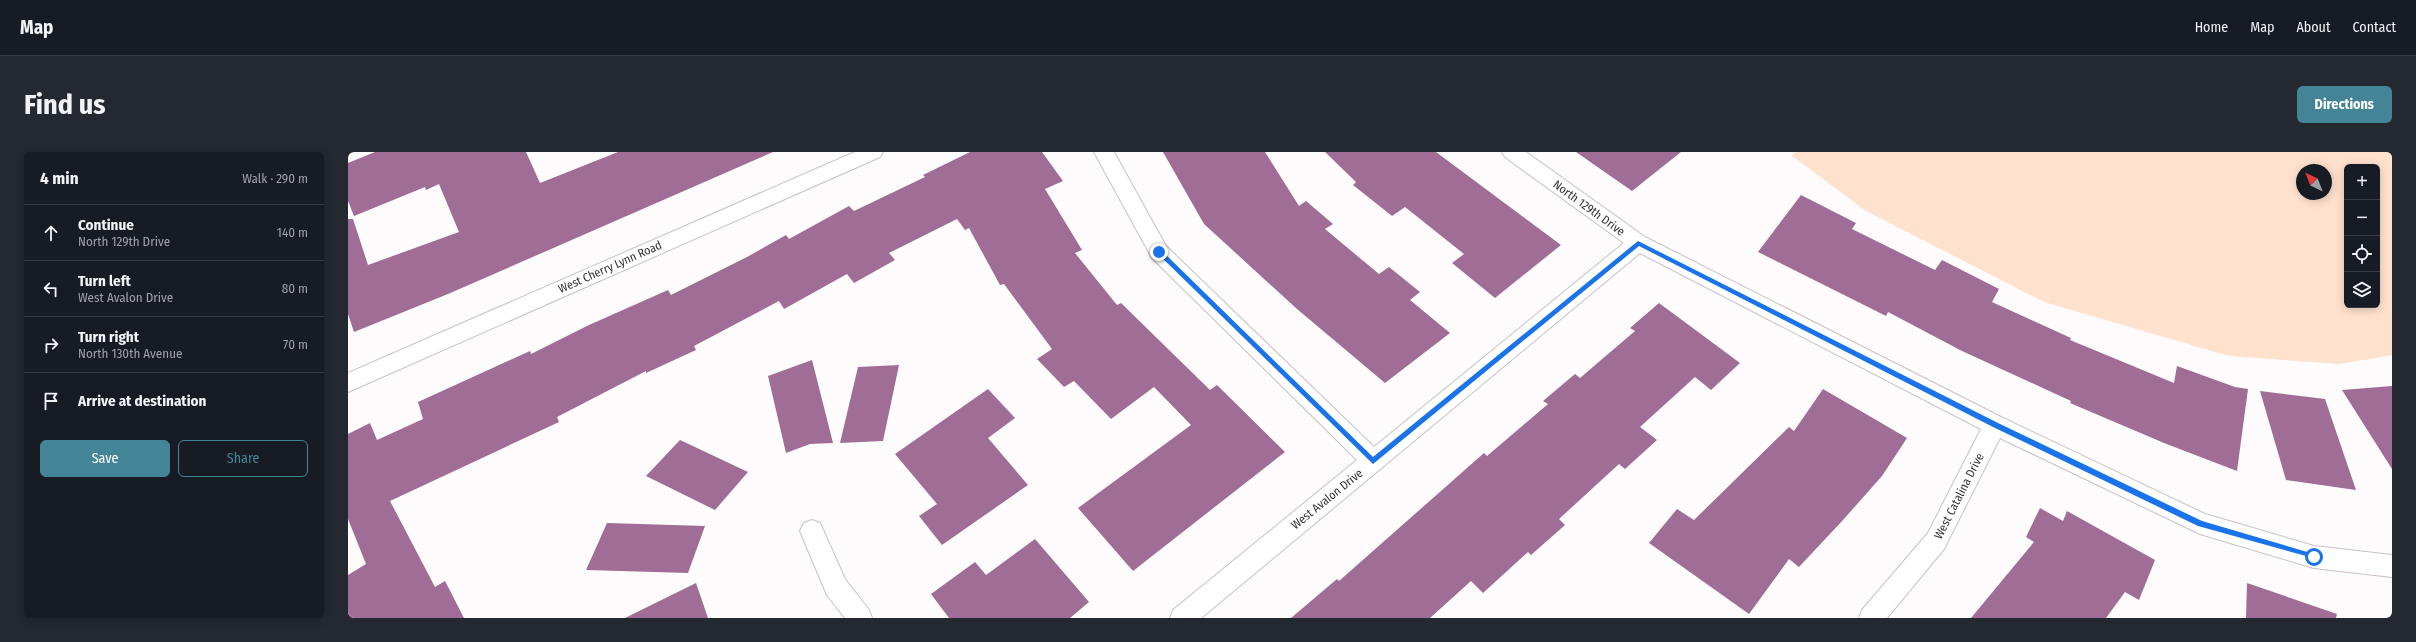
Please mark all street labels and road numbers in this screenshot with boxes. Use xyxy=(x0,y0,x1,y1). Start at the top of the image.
street label: North 129th Drive xyxy=(1550,177,1628,239)
street label: West Cherry Lynn Road xyxy=(556,238,664,296)
street label: West Catalina Drive xyxy=(1931,451,1987,541)
street label: West Avalon Drive xyxy=(1288,466,1366,532)

